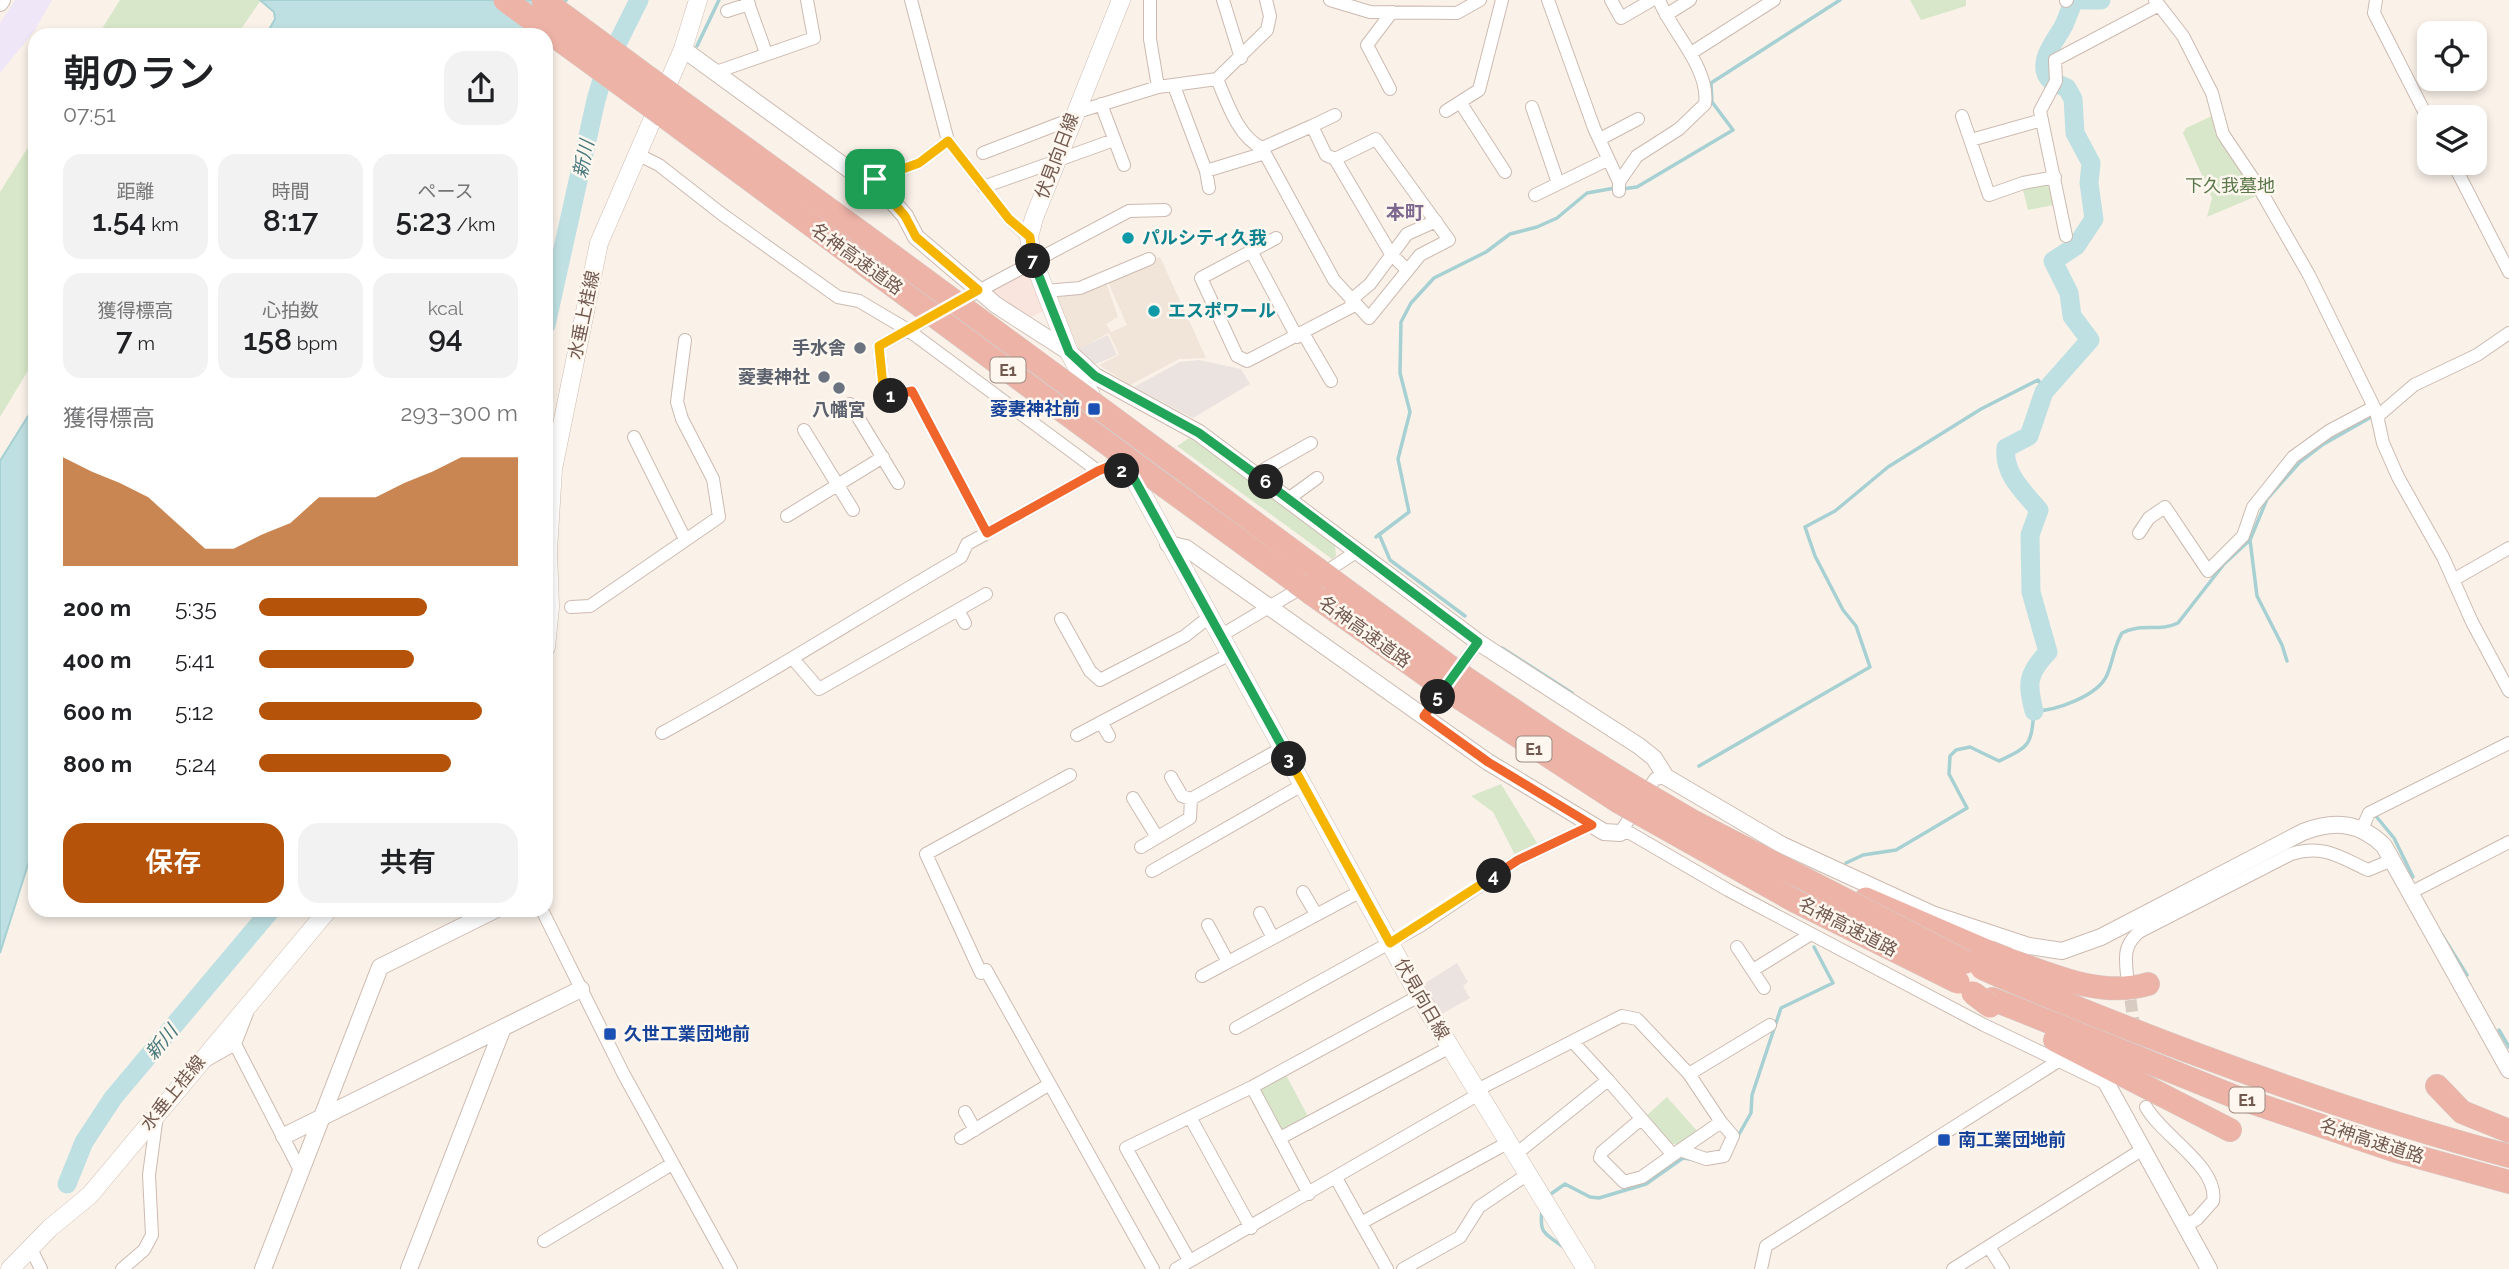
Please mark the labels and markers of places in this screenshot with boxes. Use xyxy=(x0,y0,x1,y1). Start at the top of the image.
pin xyxy=(845,149,905,209)
place label: パルシティ久我 xyxy=(1142,227,1267,248)
marker: パルシティ久我 xyxy=(1120,230,1136,246)
pin: 7 xyxy=(1016,244,1050,278)
place label: エスポワール xyxy=(1168,300,1276,321)
marker: エスポワール xyxy=(1146,303,1162,319)
place label: 手水舎 xyxy=(792,337,846,358)
marker: 手水舎 xyxy=(852,340,868,356)
place label: 菱妻神社 xyxy=(738,366,810,387)
marker: 菱妻神社 xyxy=(816,369,832,385)
pin: 1 xyxy=(874,378,908,414)
marker: 八幡宮 xyxy=(831,380,847,396)
place label: 菱妻神社前 xyxy=(990,398,1080,419)
place label: 八幡宮 xyxy=(812,399,866,420)
marker: 菱妻神社前 xyxy=(1086,401,1102,417)
pin: 2 xyxy=(1104,454,1140,489)
pin: 6 xyxy=(1248,464,1284,500)
pin: 5 xyxy=(1420,680,1456,714)
pin: 3 xyxy=(1272,742,1306,776)
pin: 4 xyxy=(1476,858,1512,894)
place label: 久世工業団地前 xyxy=(624,1023,750,1044)
marker: 久世工業団地前 xyxy=(602,1026,618,1042)
place label: 南工業団地前 xyxy=(1958,1129,2066,1150)
marker: 南工業団地前 xyxy=(1936,1132,1952,1148)

